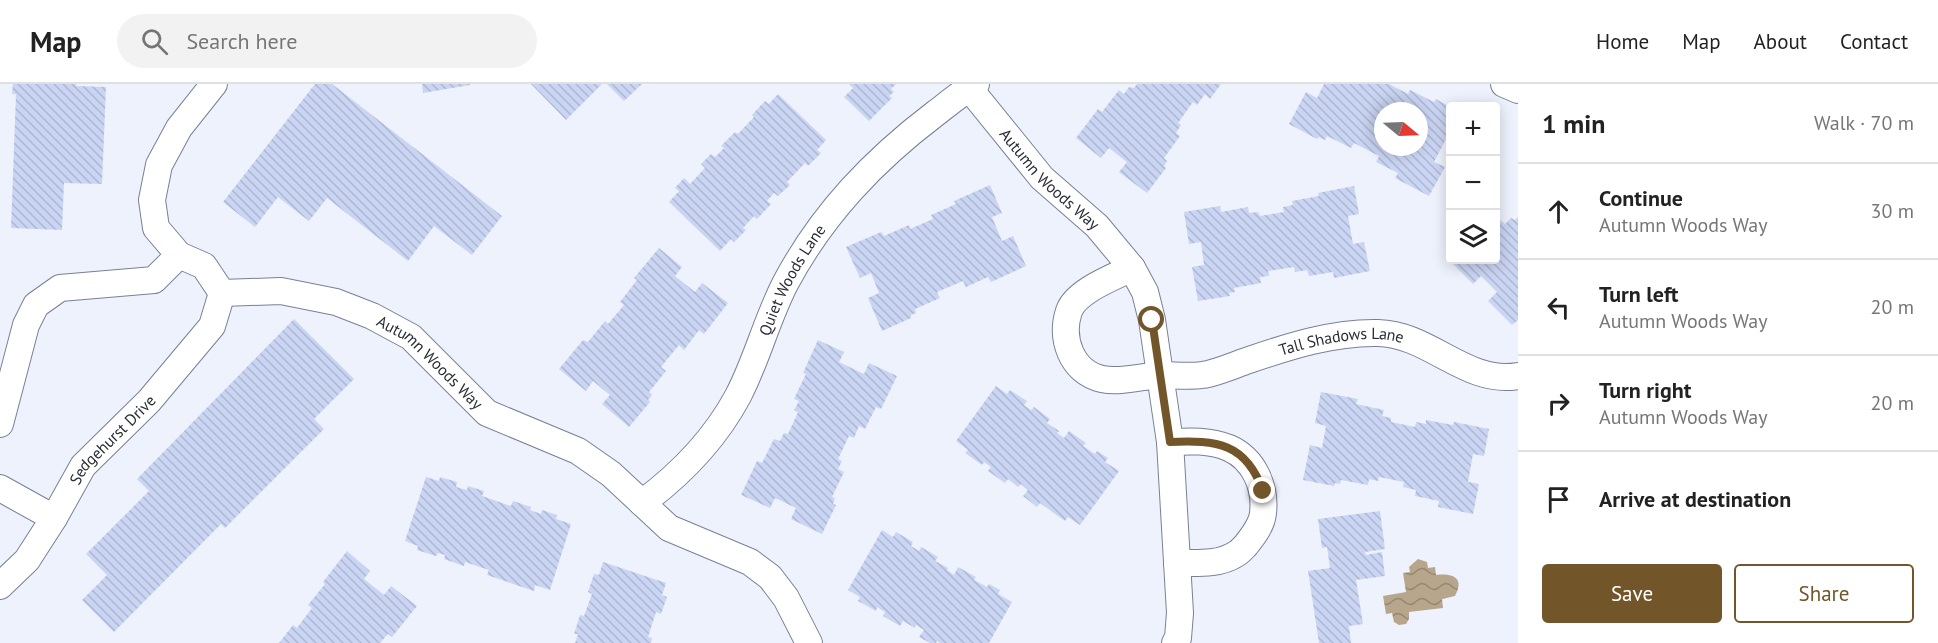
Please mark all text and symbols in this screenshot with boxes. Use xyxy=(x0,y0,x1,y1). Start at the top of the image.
search box xyxy=(117,14,537,68)
text: Map xyxy=(30,23,81,60)
icon: search xyxy=(138,25,171,58)
text: Search here xyxy=(186,27,297,55)
text: Home xyxy=(1596,28,1649,55)
text: Map xyxy=(1682,28,1721,55)
text: About xyxy=(1754,28,1807,55)
text: Contact xyxy=(1840,28,1908,55)
north arrow xyxy=(1374,102,1428,156)
map controls xyxy=(1446,102,1500,264)
button: + xyxy=(1446,102,1500,156)
text: 1 min xyxy=(1542,107,1605,140)
text: Walk · 70 m xyxy=(1814,110,1914,136)
street label: Autumn Woods Way xyxy=(996,124,1104,234)
button: − xyxy=(1446,156,1500,210)
text: Continue xyxy=(1599,184,1683,212)
icon: ahead xyxy=(1542,195,1575,228)
text: 30 m xyxy=(1871,198,1914,224)
button: layers xyxy=(1446,210,1500,264)
text: Autumn Woods Way xyxy=(1599,212,1767,238)
street label: Quiet Woods Lane xyxy=(754,220,829,338)
text: Turn left xyxy=(1599,280,1679,308)
icon: left xyxy=(1542,291,1575,324)
text: 20 m xyxy=(1871,294,1914,320)
route start xyxy=(1138,306,1164,332)
text: Autumn Woods Way xyxy=(1599,308,1767,334)
street label: Autumn Woods Way xyxy=(374,311,488,414)
street label: Tall Shadows Lane xyxy=(1276,323,1406,360)
text: Turn right xyxy=(1599,376,1691,404)
icon: right xyxy=(1542,387,1575,420)
text: 20 m xyxy=(1871,390,1914,416)
street label: Sedgehurst Drive xyxy=(65,391,160,488)
text: Autumn Woods Way xyxy=(1599,404,1767,430)
route end xyxy=(1249,477,1275,503)
icon: arrive xyxy=(1542,483,1575,516)
text: Arrive at destination xyxy=(1599,485,1791,513)
button: Save xyxy=(1542,564,1722,623)
button: Share xyxy=(1734,564,1914,623)

